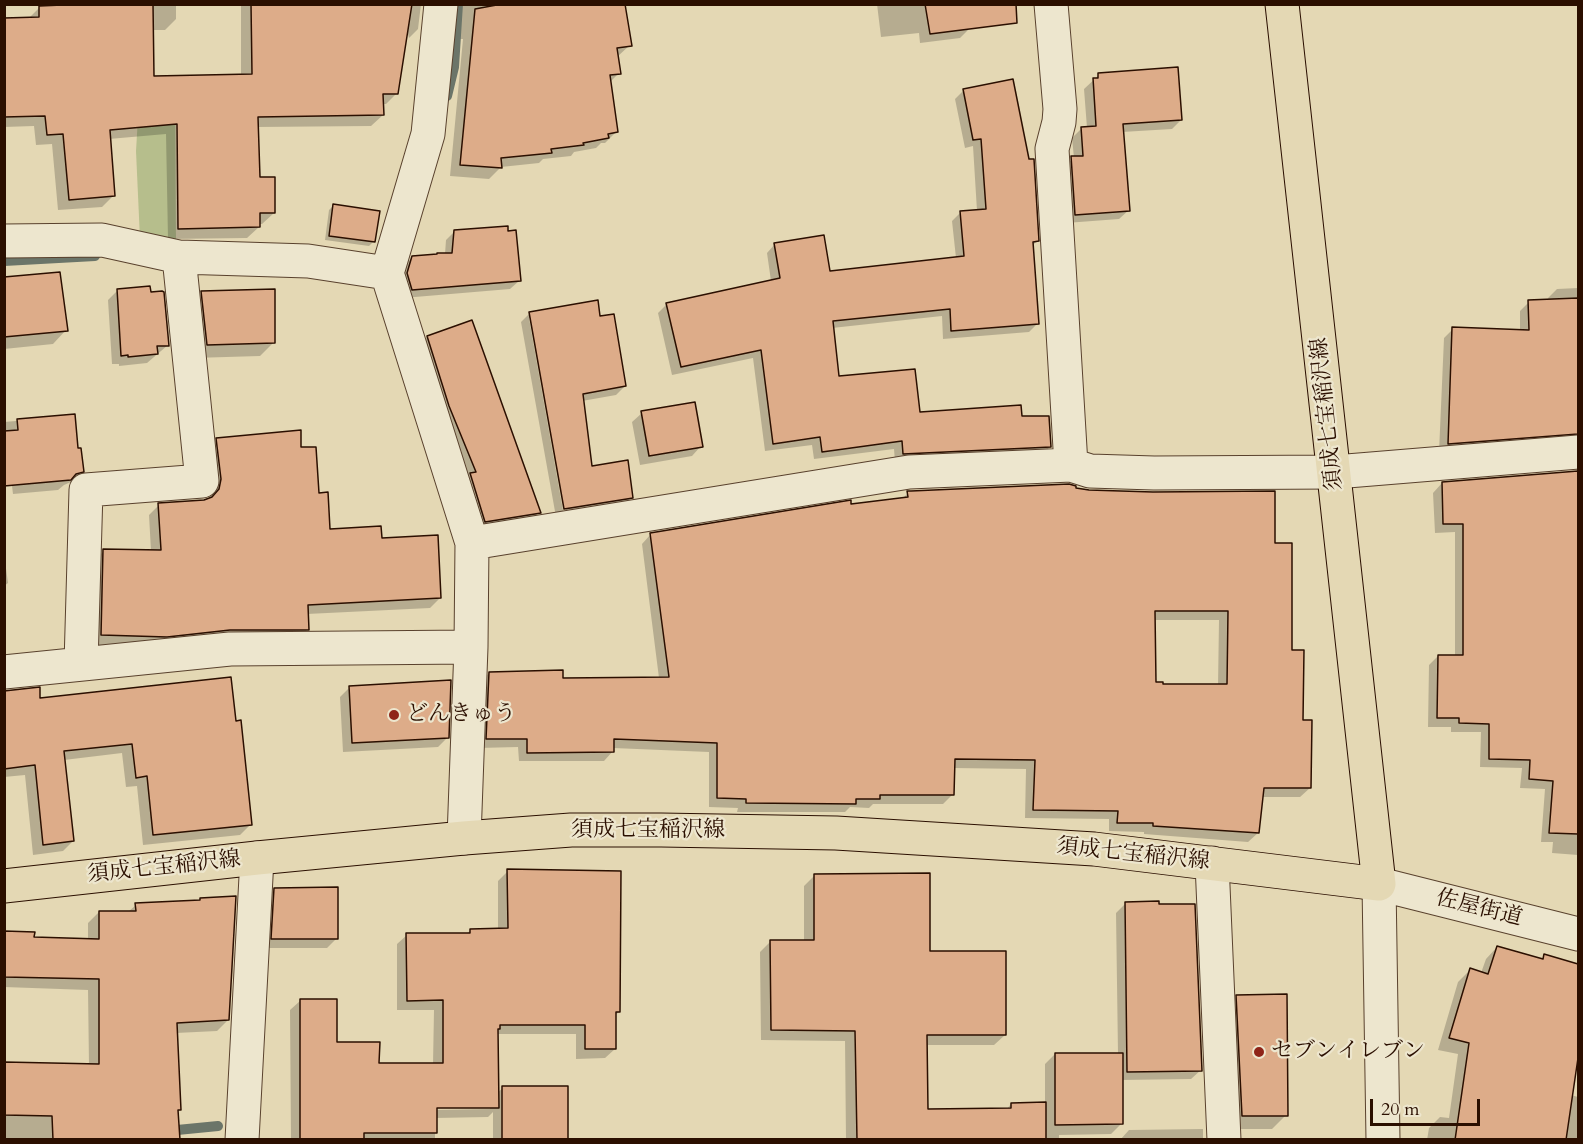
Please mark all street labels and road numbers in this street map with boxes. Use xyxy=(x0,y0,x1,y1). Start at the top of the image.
street label: 須成七宝稲沢線 xyxy=(1307,336,1349,492)
street label: 須成七宝稲沢線 xyxy=(571,818,725,844)
street label: 須成七宝稲沢線 xyxy=(1055,834,1211,876)
street label: 須成七宝稲沢線 xyxy=(86,847,242,889)
street label: 佐屋街道 xyxy=(1433,886,1525,932)

